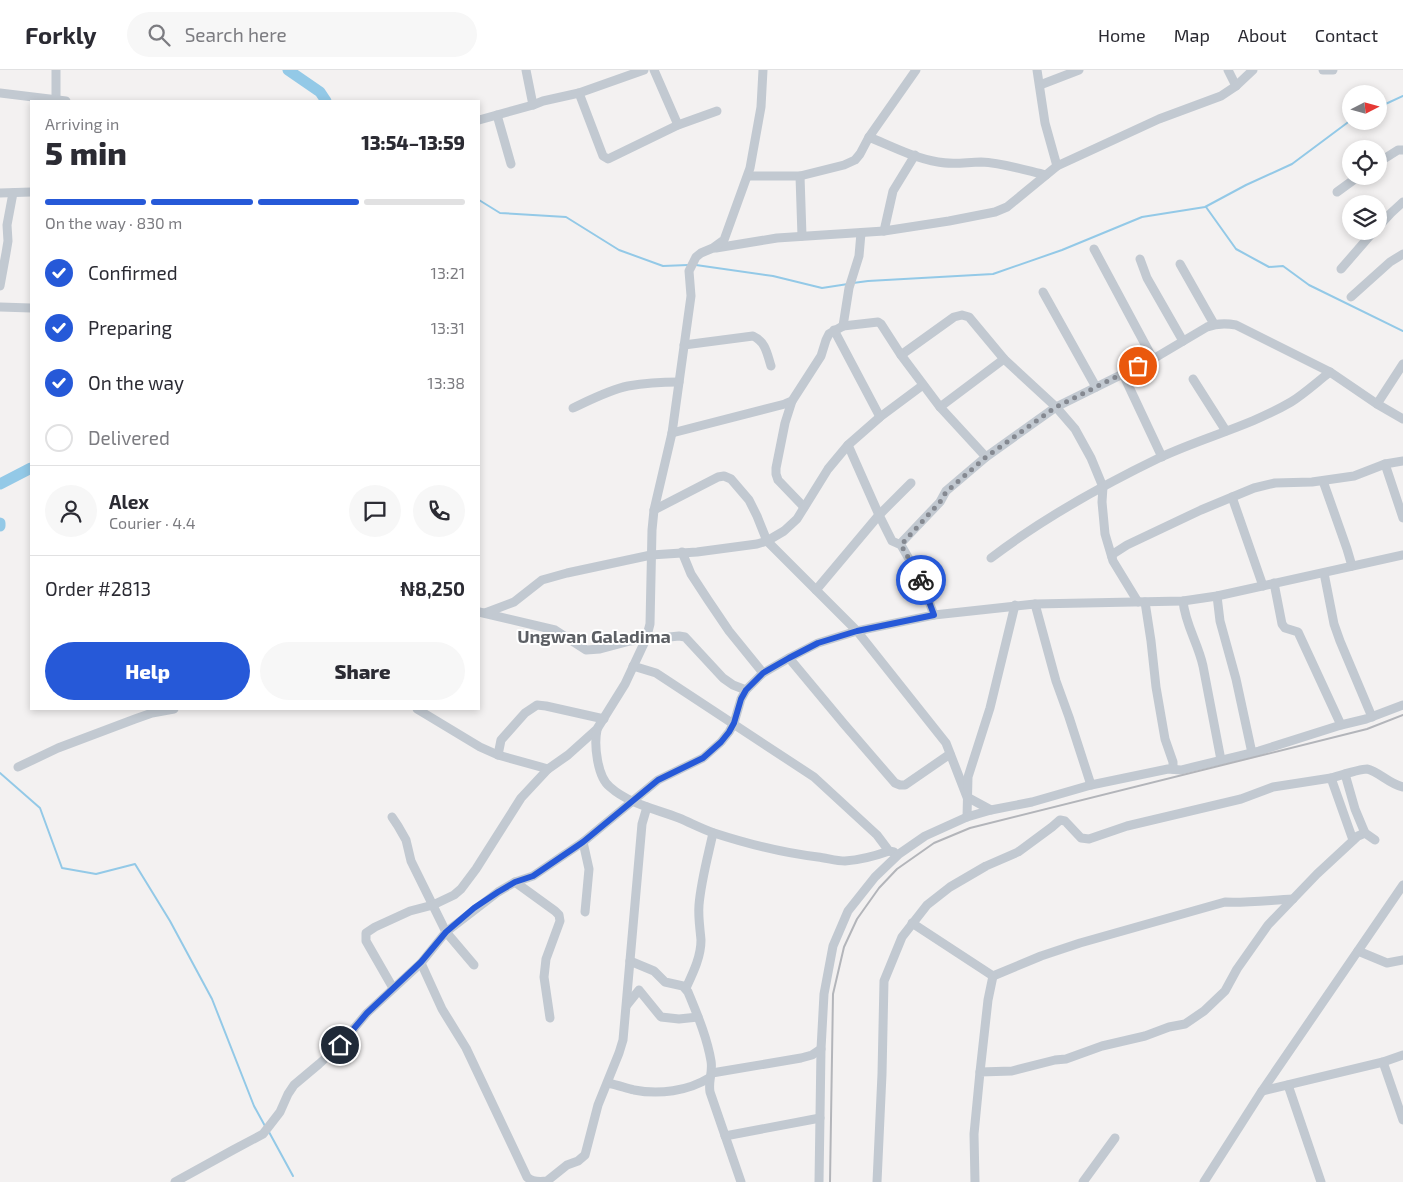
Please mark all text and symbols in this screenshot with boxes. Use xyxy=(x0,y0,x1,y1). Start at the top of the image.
search box xyxy=(127,12,477,57)
text: Forkly xyxy=(25,20,97,49)
icon: search xyxy=(145,21,173,49)
text: Search here xyxy=(185,23,287,46)
text: Home xyxy=(1098,24,1146,46)
text: Map xyxy=(1174,24,1210,46)
text: About xyxy=(1238,24,1287,46)
text: Contact xyxy=(1315,24,1378,46)
north arrow xyxy=(1342,85,1388,130)
map controls xyxy=(1342,85,1387,240)
text: Arriving in xyxy=(45,114,119,133)
text: 13:54–13:59 xyxy=(361,131,465,154)
text: 5 min xyxy=(45,133,127,171)
button: locate xyxy=(1342,140,1387,185)
button: layers xyxy=(1342,195,1387,240)
text: On the way · 830 m xyxy=(45,213,182,232)
icon: check xyxy=(45,259,73,287)
text: Confirmed xyxy=(88,261,178,284)
text: 13:21 xyxy=(431,263,465,282)
icon: check xyxy=(45,314,73,342)
text: Preparing xyxy=(88,316,172,339)
text: 13:31 xyxy=(431,318,465,337)
pin xyxy=(1117,345,1159,387)
icon: bag xyxy=(1124,352,1152,380)
icon: check xyxy=(45,369,73,397)
text: On the way xyxy=(88,371,184,394)
text: 13:38 xyxy=(427,373,465,392)
text: Delivered xyxy=(88,426,170,449)
button: person xyxy=(45,485,97,537)
button: chat xyxy=(349,485,401,537)
button: phone xyxy=(413,485,465,537)
text: Alex xyxy=(109,490,149,513)
text: Courier · 4.4 xyxy=(109,513,196,532)
courier xyxy=(896,555,946,605)
icon: bike xyxy=(907,566,935,594)
text: Order #2813 xyxy=(45,577,151,600)
text: ₦8,250 xyxy=(400,577,465,600)
district label: Ungwan Galadima xyxy=(517,625,671,647)
button: Help xyxy=(45,642,250,700)
button: Share xyxy=(260,642,465,700)
pin xyxy=(319,1024,361,1066)
icon: home xyxy=(326,1031,354,1059)

